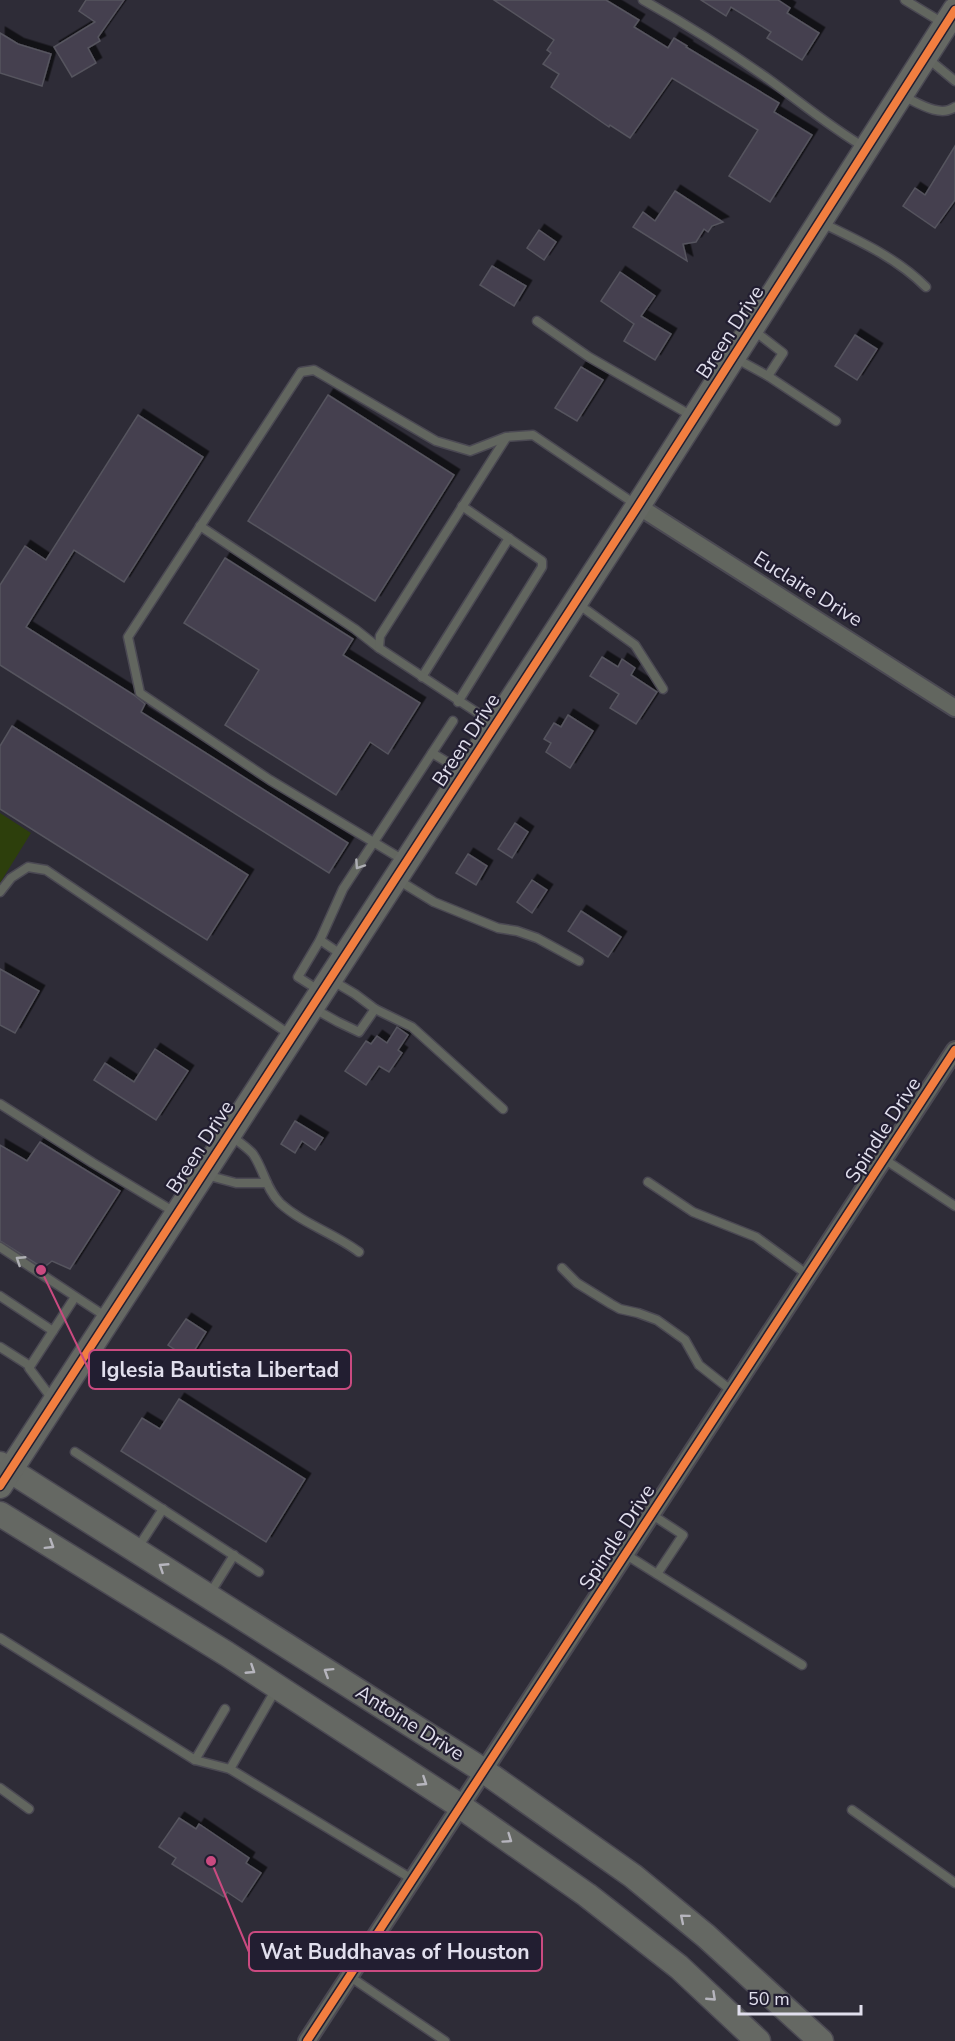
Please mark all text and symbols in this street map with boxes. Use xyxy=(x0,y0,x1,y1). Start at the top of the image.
street label: Breen Drive xyxy=(690,280,770,384)
street label: Euclaire Drive xyxy=(748,545,868,633)
street label: Breen Drive xyxy=(426,688,506,792)
one-way arrow xyxy=(355,859,366,870)
street label: Spindle Drive xyxy=(839,1072,927,1188)
street label: Breen Drive xyxy=(160,1095,240,1199)
one-way arrow xyxy=(16,1256,27,1267)
callout: Iglesia Bautista Libertad xyxy=(89,1350,351,1389)
text: Iglesia Bautista Libertad xyxy=(101,1356,339,1384)
street label: Spindle Drive xyxy=(573,1479,661,1595)
one-way arrow xyxy=(44,1537,54,1549)
one-way arrow xyxy=(159,1563,170,1574)
one-way arrow xyxy=(245,1662,255,1674)
one-way arrow xyxy=(324,1667,334,1679)
street label: Antoine Drive xyxy=(351,1679,469,1767)
one-way arrow xyxy=(417,1775,428,1786)
one-way arrow xyxy=(502,1832,513,1843)
one-way arrow xyxy=(680,1914,691,1925)
callout: Wat Buddhavas of Houston xyxy=(249,1932,542,1971)
text: Wat Buddhavas of Houston xyxy=(260,1938,530,1966)
scale bar xyxy=(739,1978,860,2016)
text: 50 m xyxy=(748,1987,790,2011)
one-way arrow xyxy=(704,1990,715,2001)

